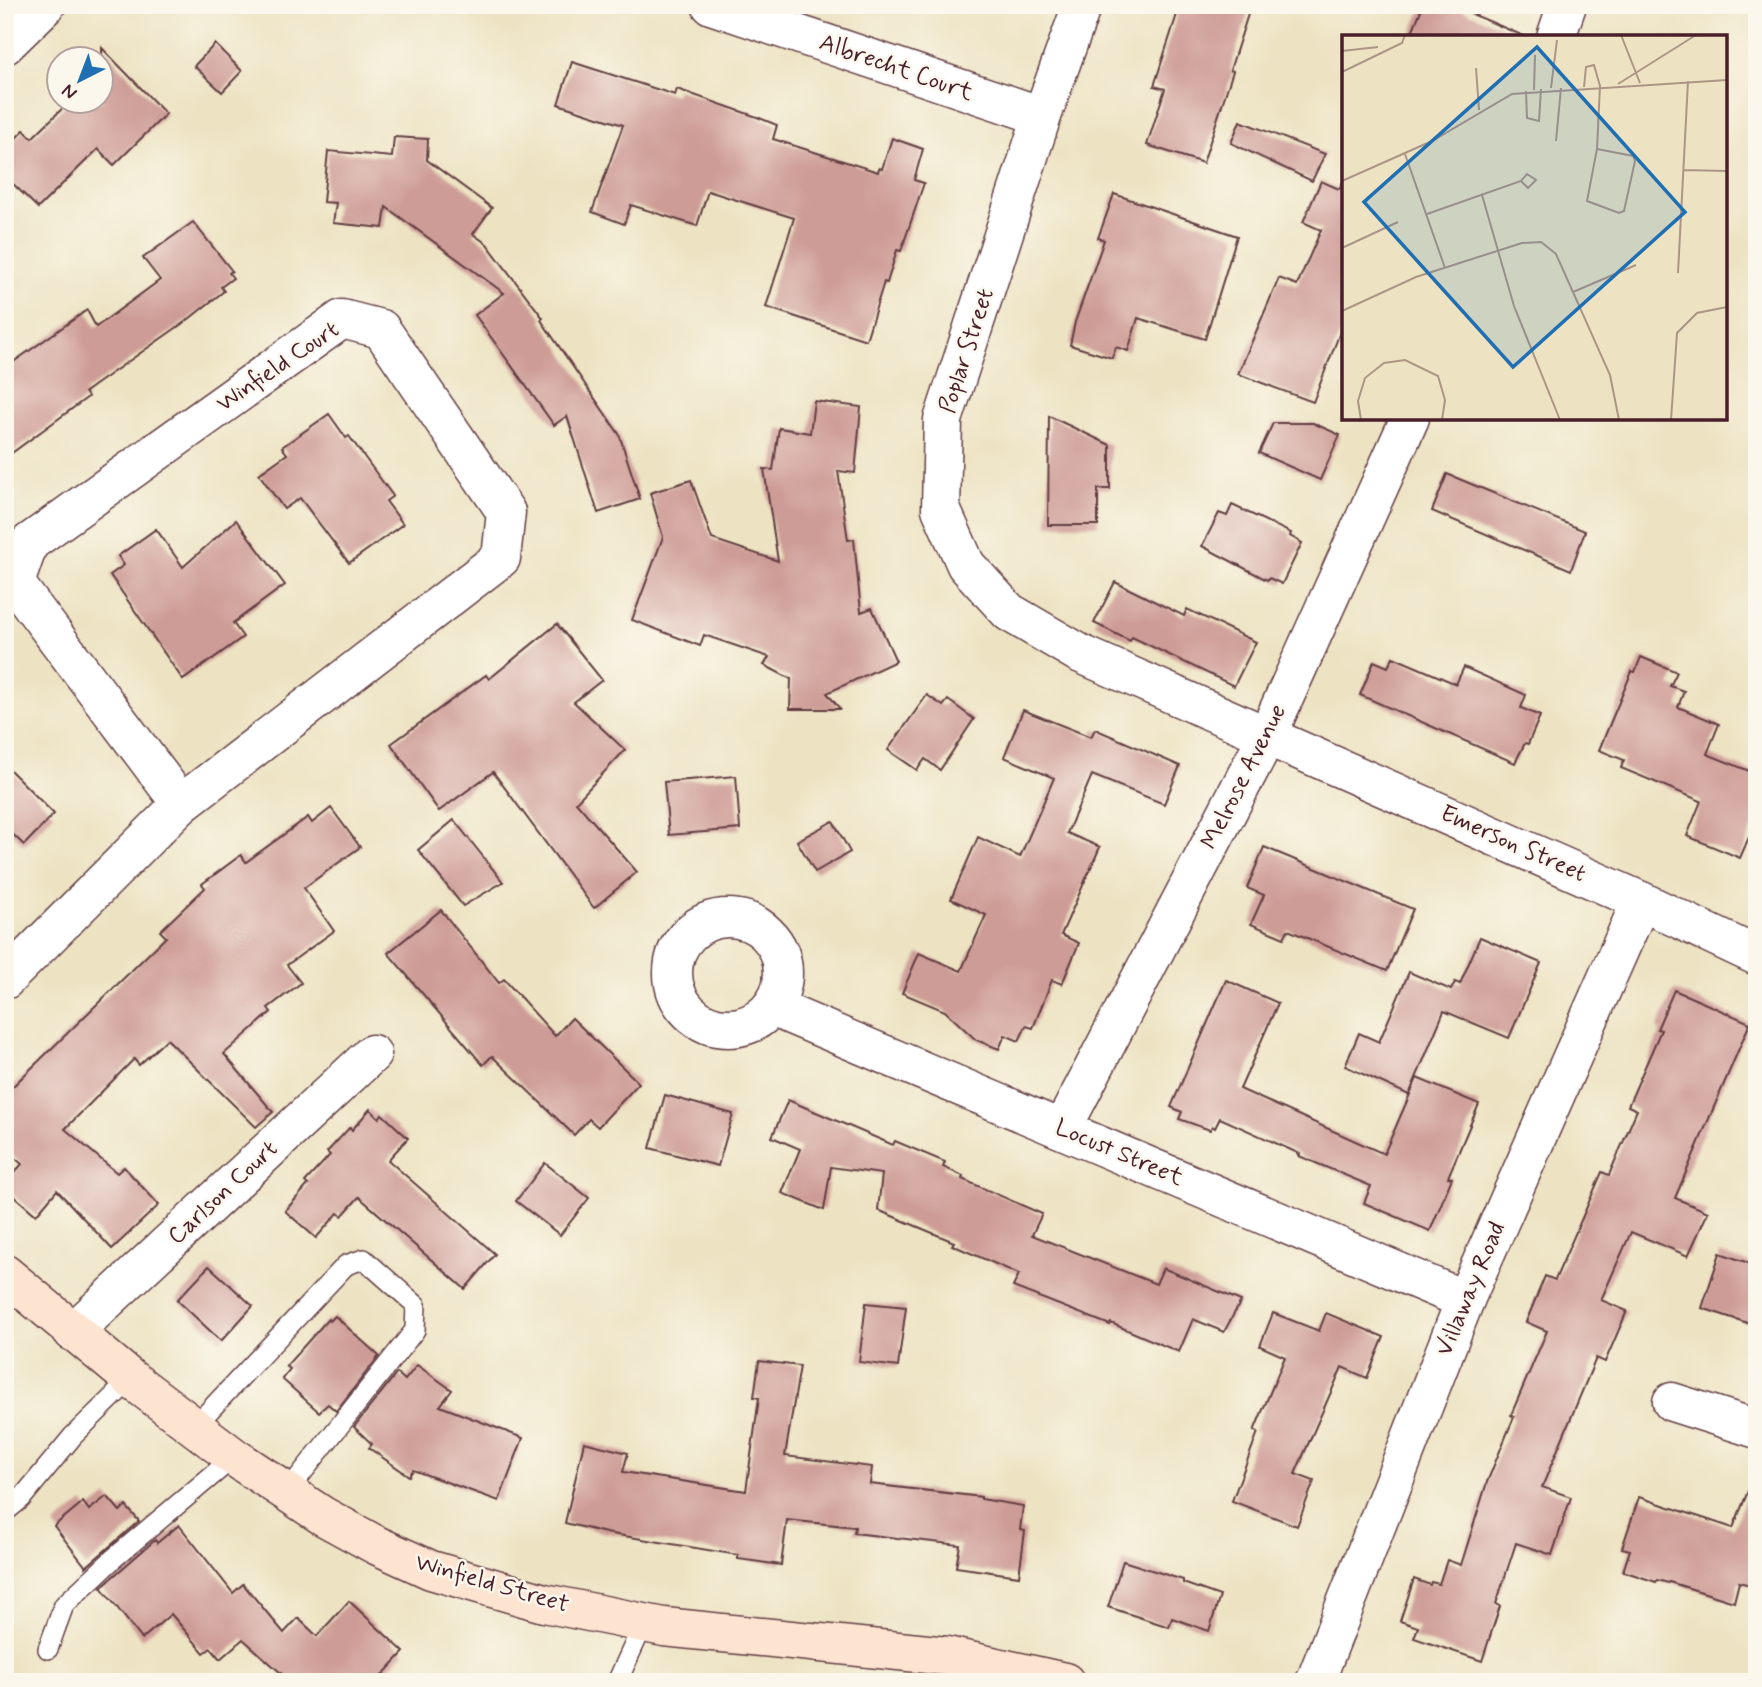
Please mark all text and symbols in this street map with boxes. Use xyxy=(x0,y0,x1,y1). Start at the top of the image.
street label: Albrecht Court xyxy=(815,27,977,109)
inset map xyxy=(1342,35,1727,420)
north arrow xyxy=(46,46,116,116)
text: N xyxy=(57,78,83,105)
street label: Poplar Street xyxy=(932,285,1002,417)
street label: Winfield Court xyxy=(211,315,345,419)
street label: Melrose Avenue xyxy=(1194,699,1294,855)
street label: Emerson Street xyxy=(1435,798,1591,890)
street label: Locust Street xyxy=(1050,1112,1188,1194)
street label: Carlson Court xyxy=(161,1134,285,1252)
street label: Villaway Road xyxy=(1429,1217,1513,1361)
street label: Winfield Street xyxy=(411,1547,573,1621)

